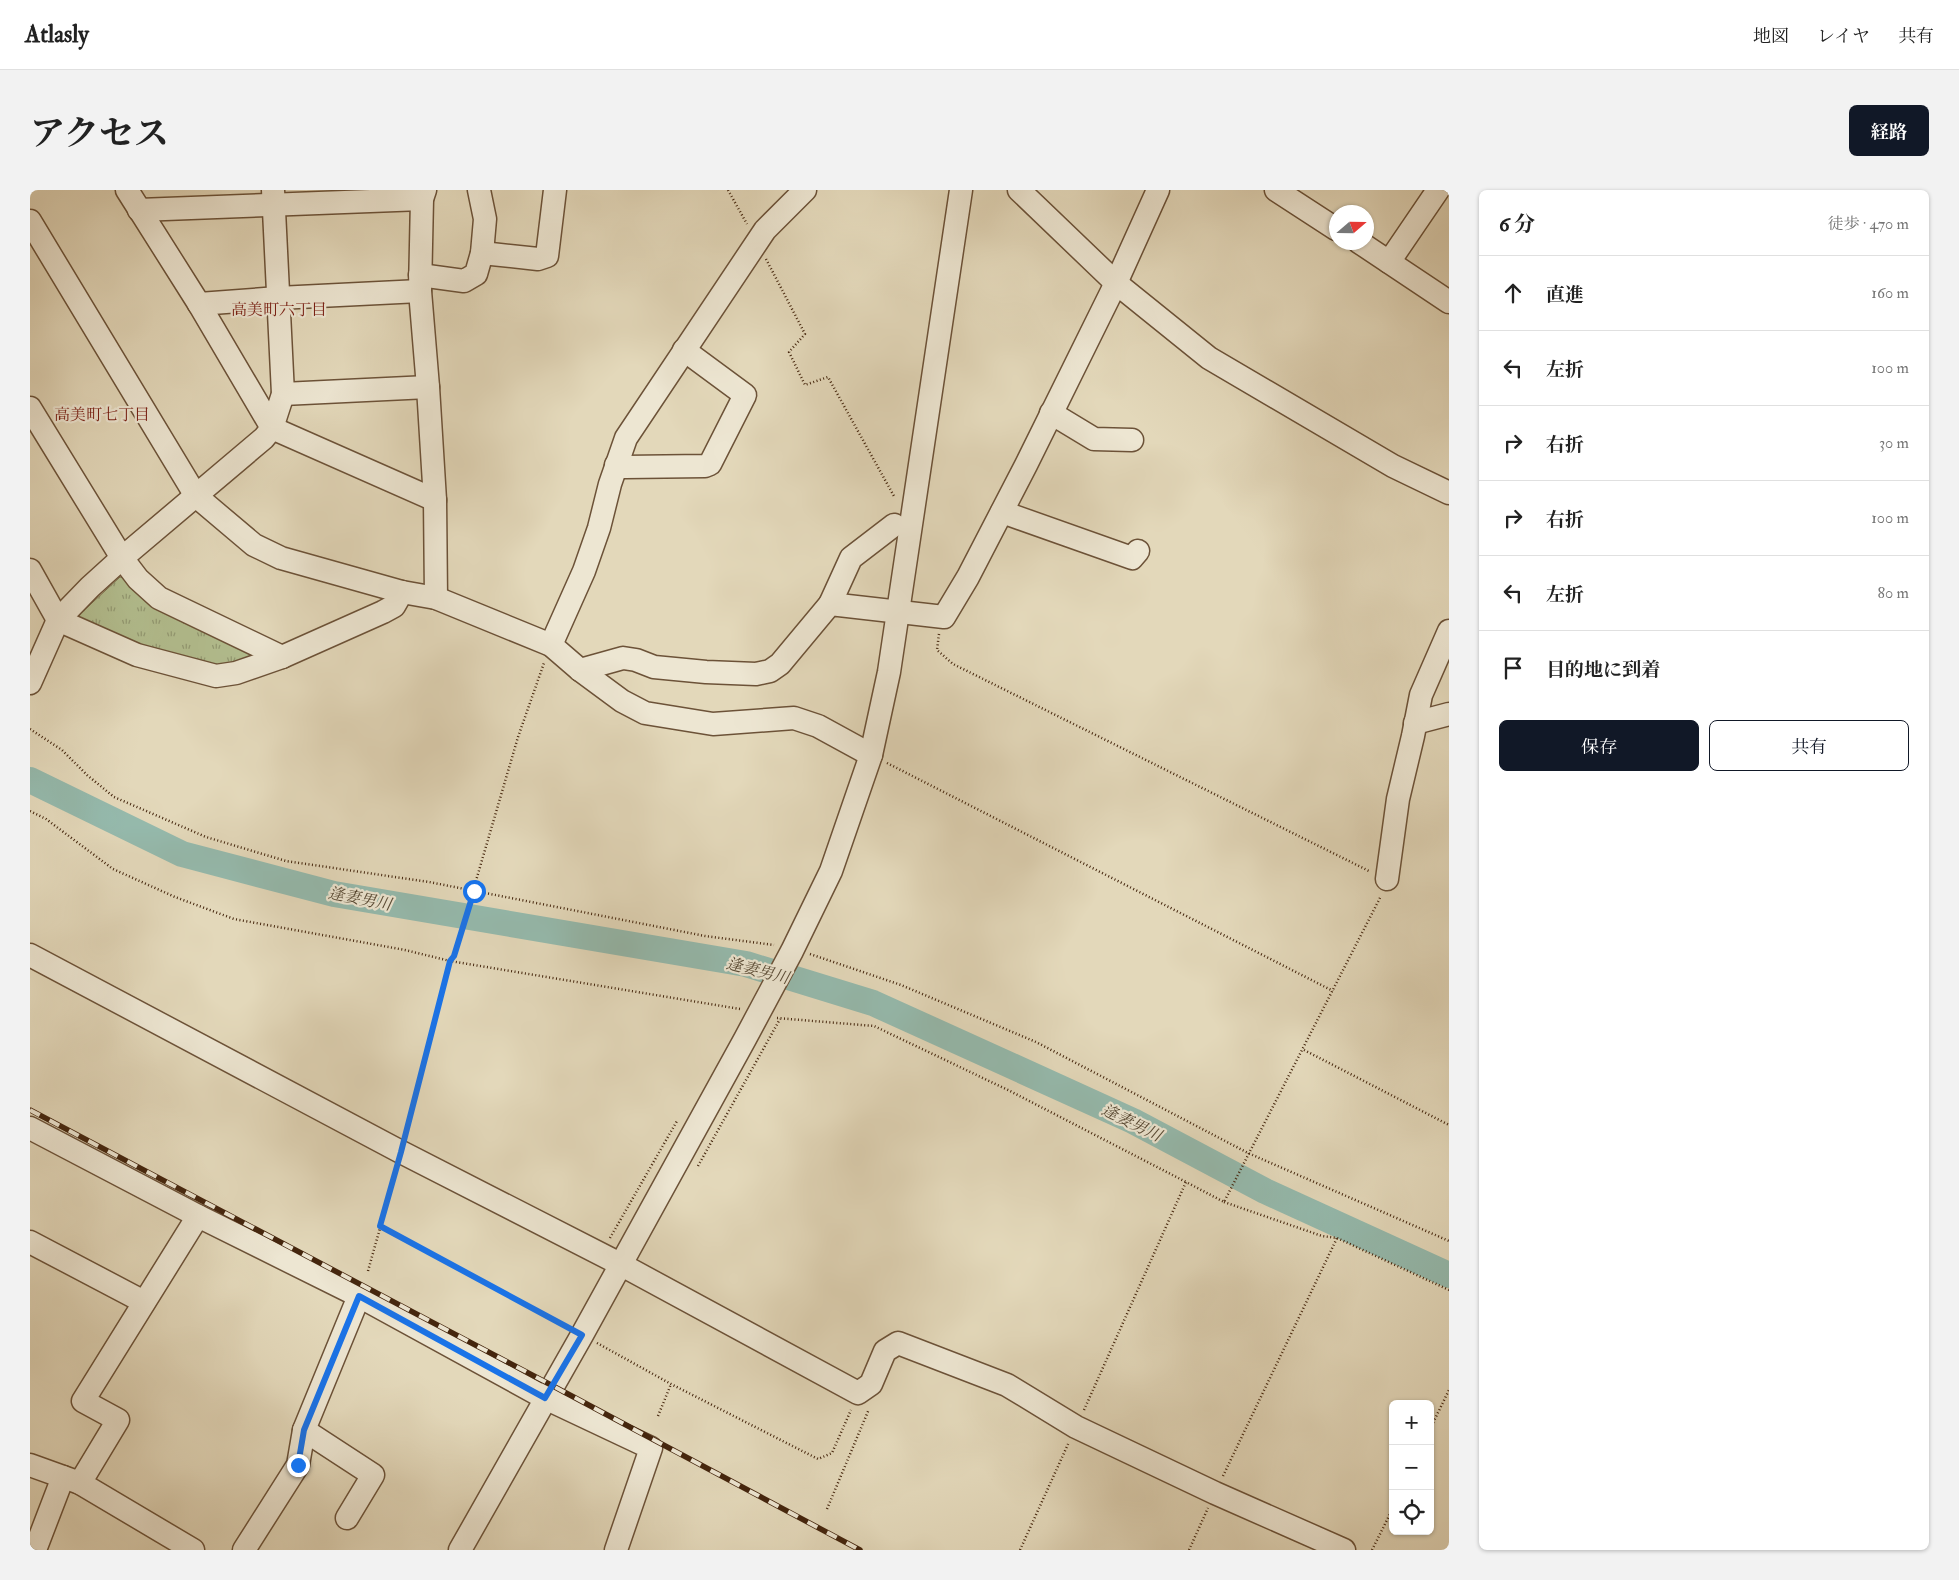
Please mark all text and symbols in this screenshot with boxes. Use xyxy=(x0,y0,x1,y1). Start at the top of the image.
text: Atlasly xyxy=(25,19,89,50)
text: 地図 xyxy=(1753,25,1789,48)
text: レイヤ xyxy=(1817,25,1870,48)
text: 共有 xyxy=(1898,25,1934,48)
button: 経路 xyxy=(1849,105,1929,156)
text: アクセス xyxy=(30,112,169,156)
north arrow xyxy=(1329,205,1374,250)
text: 6 分 xyxy=(1499,211,1535,238)
text: 徒歩 · 470 m xyxy=(1828,214,1909,234)
icon: ahead xyxy=(1499,279,1527,307)
text: 直進 xyxy=(1546,283,1584,307)
text: 160 m xyxy=(1871,283,1909,303)
district label: 高美町六丁目 xyxy=(231,300,327,320)
icon: left xyxy=(1499,354,1527,382)
text: 左折 xyxy=(1546,358,1584,382)
text: 100 m xyxy=(1871,358,1909,378)
district label: 高美町七丁目 xyxy=(54,405,150,425)
icon: right xyxy=(1499,429,1527,457)
text: 右折 xyxy=(1546,433,1584,457)
text: 30 m xyxy=(1879,433,1909,453)
icon: right xyxy=(1499,504,1527,532)
text: 右折 xyxy=(1546,508,1584,532)
text: 100 m xyxy=(1871,508,1909,528)
icon: left xyxy=(1499,579,1527,607)
text: 左折 xyxy=(1546,583,1584,607)
text: 80 m xyxy=(1878,583,1909,603)
icon: arrive xyxy=(1499,654,1527,682)
text: 目的地に到着 xyxy=(1546,658,1660,682)
button: 保存 xyxy=(1499,720,1699,771)
button: 共有 xyxy=(1709,720,1909,771)
route start xyxy=(463,880,486,903)
water label: 逢妻男川 xyxy=(326,883,395,915)
water label: 逢妻男川 xyxy=(724,954,793,989)
water label: 逢妻男川 xyxy=(1098,1100,1166,1147)
map controls xyxy=(1389,1400,1434,1535)
button: + xyxy=(1389,1400,1434,1445)
button: − xyxy=(1389,1445,1434,1490)
route end xyxy=(287,1454,310,1477)
button: locate xyxy=(1389,1490,1434,1535)

